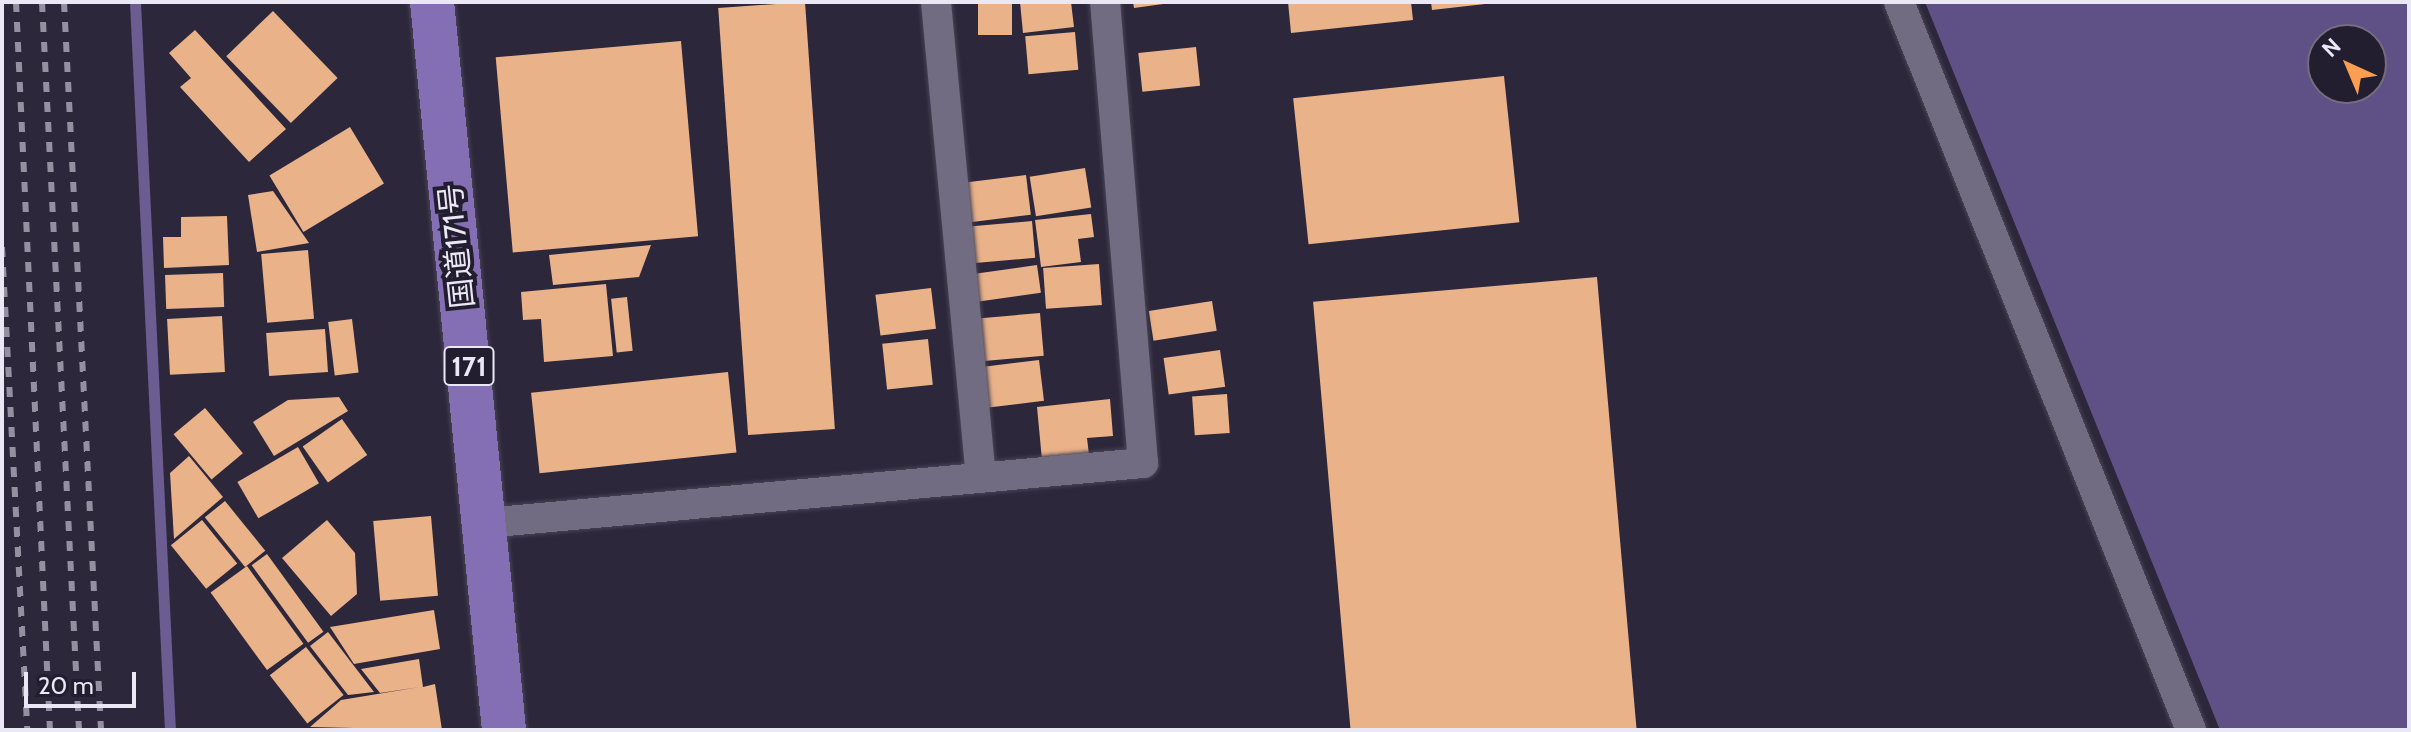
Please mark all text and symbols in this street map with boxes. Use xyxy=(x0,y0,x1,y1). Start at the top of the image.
north arrow xyxy=(2307,24,2387,104)
text: N xyxy=(2316,33,2346,63)
street label: 国道171号 xyxy=(433,182,481,310)
road number: 171 xyxy=(443,342,495,390)
scale bar xyxy=(28,656,140,706)
text: 20 m xyxy=(38,671,94,700)

